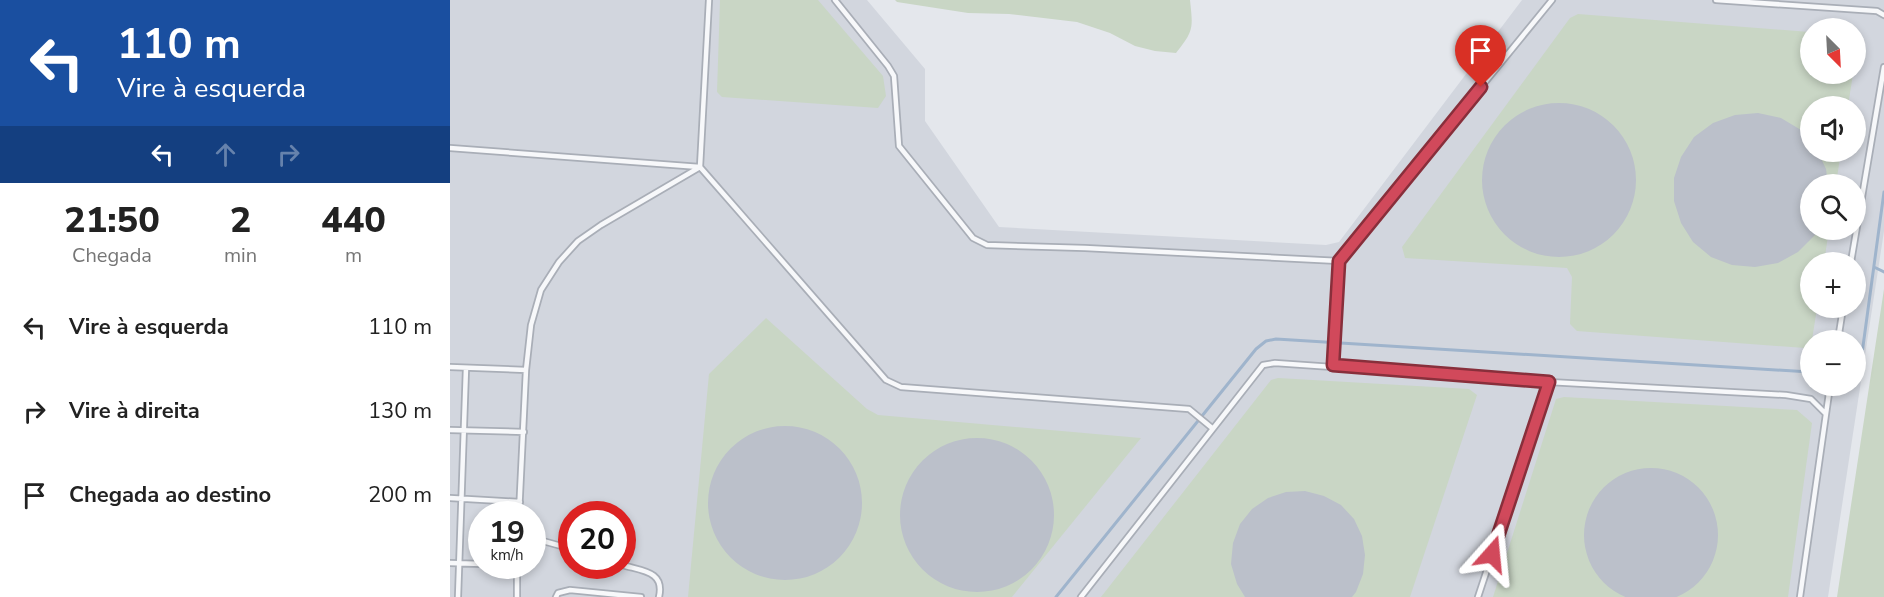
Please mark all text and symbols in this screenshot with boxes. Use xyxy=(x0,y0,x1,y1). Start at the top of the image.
text: 110 m xyxy=(117,16,241,73)
north arrow xyxy=(1800,18,1866,84)
map controls xyxy=(1800,18,1866,396)
icon: left xyxy=(18,24,96,102)
pin xyxy=(1455,25,1506,87)
icon: arrive xyxy=(1464,34,1497,67)
text: Vire à esquerda xyxy=(117,70,306,107)
button: sound xyxy=(1800,96,1866,162)
icon: left xyxy=(146,138,179,171)
icon: ahead xyxy=(209,138,242,171)
icon: right xyxy=(272,138,305,171)
button: search xyxy=(1800,174,1866,240)
text: 21:50 xyxy=(64,196,160,245)
text: 2 xyxy=(230,196,251,245)
text: 440 xyxy=(321,196,386,245)
text: Chegada xyxy=(72,242,152,269)
text: min xyxy=(224,242,257,269)
text: m xyxy=(345,242,362,269)
button: + xyxy=(1800,252,1866,318)
icon: left xyxy=(18,311,51,344)
text: Vire à esquerda xyxy=(69,312,229,342)
text: 110 m xyxy=(368,312,432,342)
button: − xyxy=(1800,330,1866,396)
icon: right xyxy=(18,395,51,428)
text: Vire à direita xyxy=(69,396,200,426)
text: 130 m xyxy=(368,396,432,426)
icon: arrive xyxy=(18,479,51,512)
text: Chegada ao destino xyxy=(69,480,271,510)
text: 200 m xyxy=(368,480,432,510)
speed limit sign: 20 xyxy=(558,501,636,579)
text: 19 xyxy=(489,512,525,553)
position arrow xyxy=(1460,522,1524,586)
text: km/h xyxy=(490,545,524,565)

